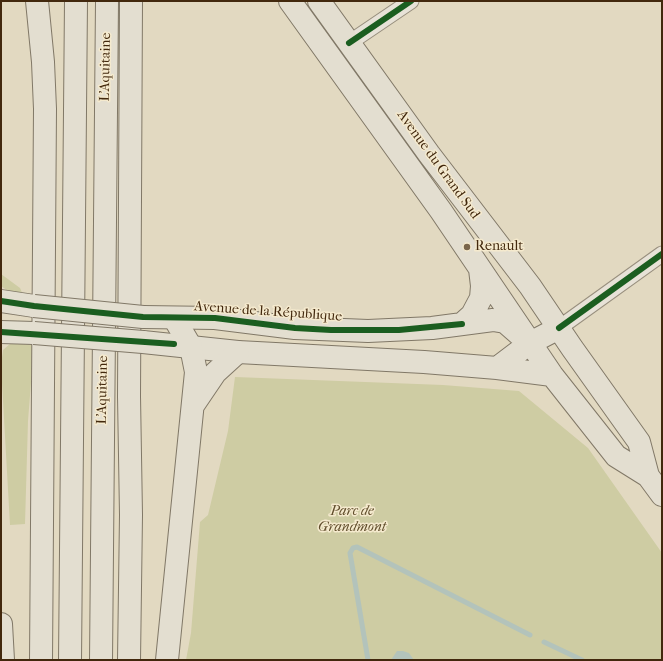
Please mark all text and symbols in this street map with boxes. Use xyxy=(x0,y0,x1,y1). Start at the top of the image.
street label: L'Aquitaine xyxy=(97,32,115,102)
street label: Avenue du Grand Sud xyxy=(393,107,483,223)
place label: Renault xyxy=(475,239,523,255)
marker: Renault xyxy=(462,242,472,252)
street label: Avenue de la République xyxy=(193,298,343,326)
street label: L'Aquitaine xyxy=(94,355,112,425)
park label: Parc de Grandmont xyxy=(318,504,386,536)

